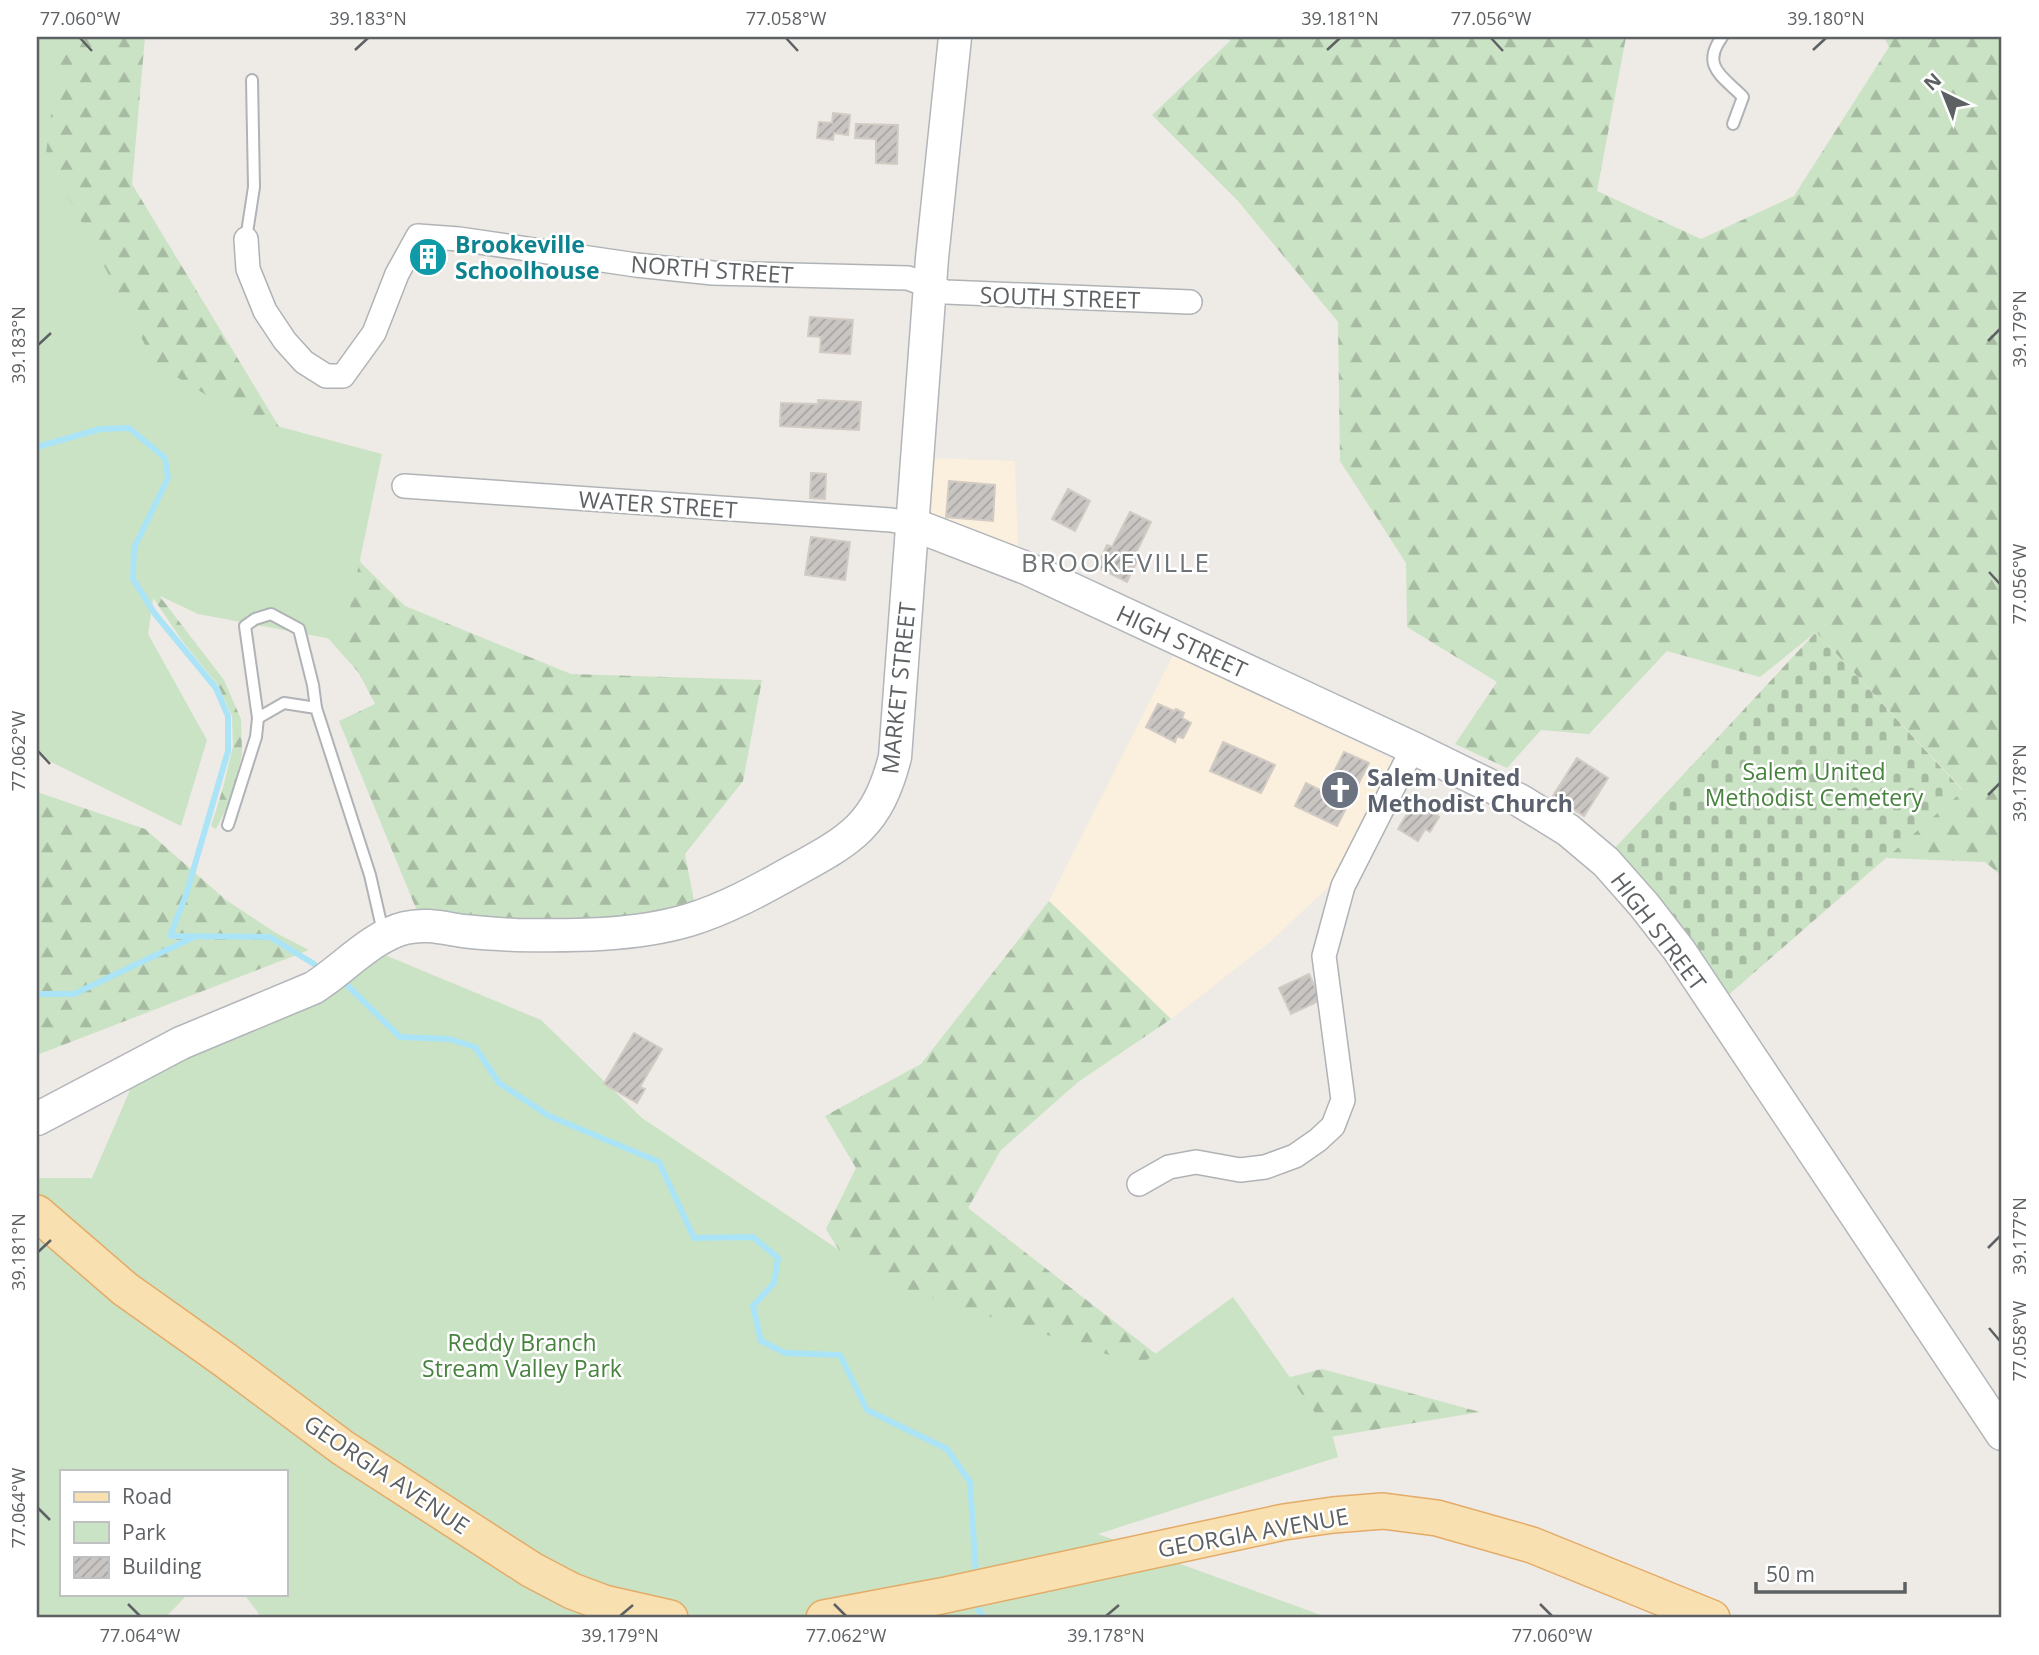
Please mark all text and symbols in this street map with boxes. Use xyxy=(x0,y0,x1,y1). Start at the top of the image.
text: 77.060°W xyxy=(40,6,121,30)
text: 39.183°N xyxy=(329,6,407,30)
text: 77.058°W xyxy=(746,6,827,30)
text: 39.181°N xyxy=(1301,6,1379,30)
text: 77.056°W xyxy=(1451,6,1532,30)
text: 39.180°N xyxy=(1787,6,1865,30)
north arrow xyxy=(1910,60,1980,130)
text: N xyxy=(1918,67,1947,96)
place label: Brookeville Schoolhouse xyxy=(455,228,600,286)
building icon: Brookeville Schoolhouse xyxy=(407,236,449,278)
street label: NORTH STREET xyxy=(630,247,795,291)
street label: SOUTH STREET xyxy=(979,278,1141,316)
text: 39.179°N xyxy=(2007,290,2031,368)
text: 39.183°N xyxy=(6,306,30,384)
street label: WATER STREET xyxy=(578,482,739,526)
text: 77.056°W xyxy=(2007,543,2031,624)
district label: BROOKEVILLE xyxy=(1021,544,1211,580)
street label: HIGH STREET xyxy=(1111,597,1253,685)
street label: MARKET STREET xyxy=(873,600,923,776)
text: 77.062°W xyxy=(6,710,30,791)
text: 39.178°N xyxy=(2007,744,2031,822)
park label: Salem United Methodist Cemetery xyxy=(1705,755,1924,813)
place label: Salem United Methodist Church xyxy=(1367,761,1573,819)
church icon: Salem United Methodist Church xyxy=(1319,769,1361,811)
street label: HIGH STREET xyxy=(1604,865,1714,997)
text: 39.177°N xyxy=(2007,1197,2031,1275)
text: 39.181°N xyxy=(6,1213,30,1291)
text: 77.058°W xyxy=(2007,1300,2031,1381)
park label: Reddy Branch Stream Valley Park xyxy=(422,1326,622,1384)
street label: GEORGIA AVENUE xyxy=(298,1407,476,1541)
text: 77.064°W xyxy=(6,1467,30,1548)
legend xyxy=(60,1470,287,1596)
text: Road xyxy=(122,1482,172,1510)
street label: GEORGIA AVENUE xyxy=(1155,1499,1351,1565)
text: Park xyxy=(122,1518,166,1546)
scale bar xyxy=(1756,1550,1904,1594)
text: Building xyxy=(122,1552,201,1580)
text: 50 m xyxy=(1766,1560,1815,1588)
text: 77.064°W xyxy=(100,1623,181,1647)
text: 39.179°N xyxy=(581,1623,659,1647)
text: 77.062°W xyxy=(806,1623,887,1647)
text: 39.178°N xyxy=(1067,1623,1145,1647)
text: 77.060°W xyxy=(1512,1623,1593,1647)

